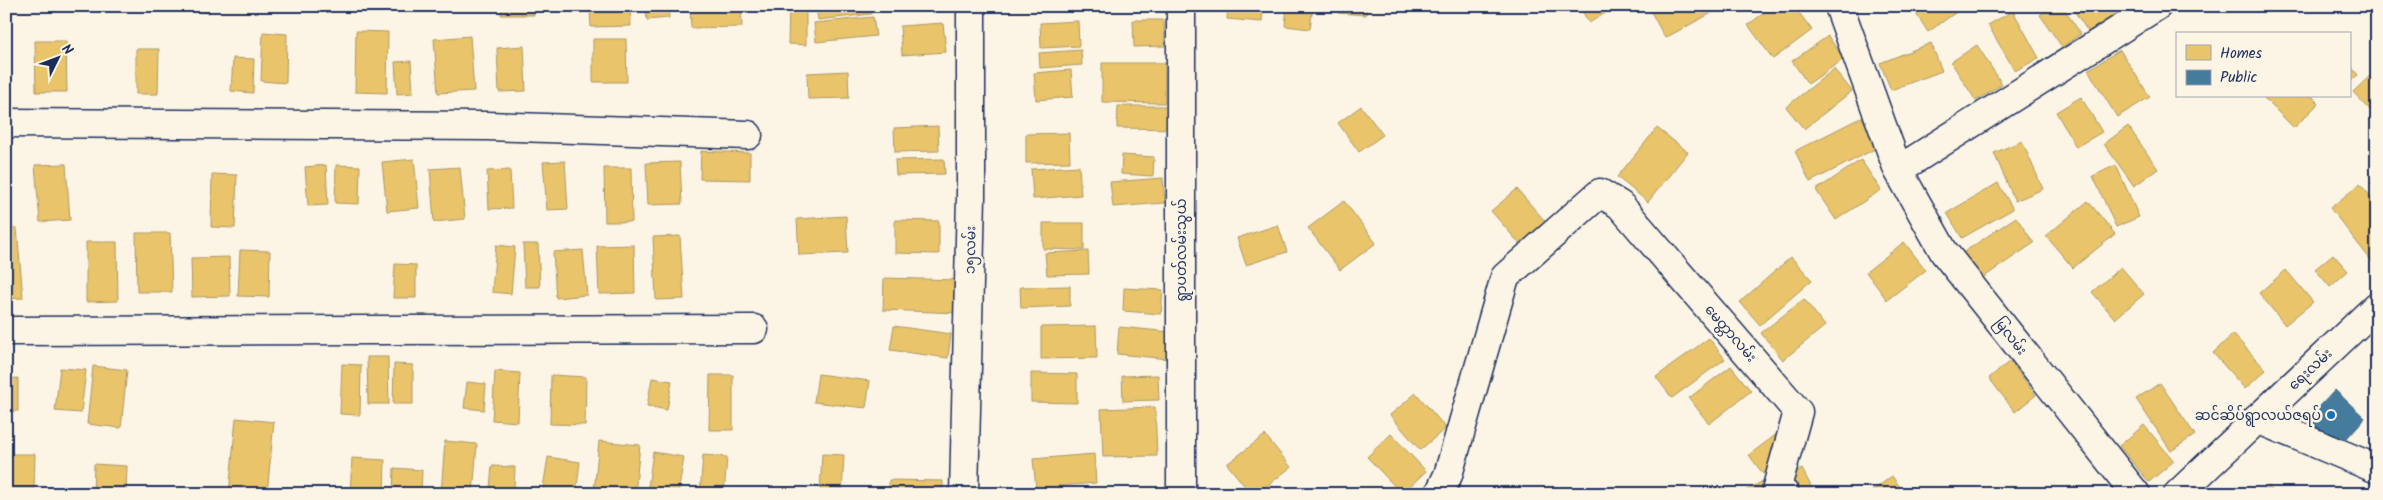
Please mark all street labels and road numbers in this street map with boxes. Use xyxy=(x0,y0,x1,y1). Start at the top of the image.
street label: ရွာပတ်လမ်းသွယ် xyxy=(1171,199,1193,301)
street label: ၁၅လမ်း xyxy=(960,226,982,274)
street label: မေတ္တာလမ်း xyxy=(1699,300,1762,367)
street label: မြလမ်း xyxy=(1988,313,2032,360)
street label: ရေးလမ်း xyxy=(2284,344,2338,396)

